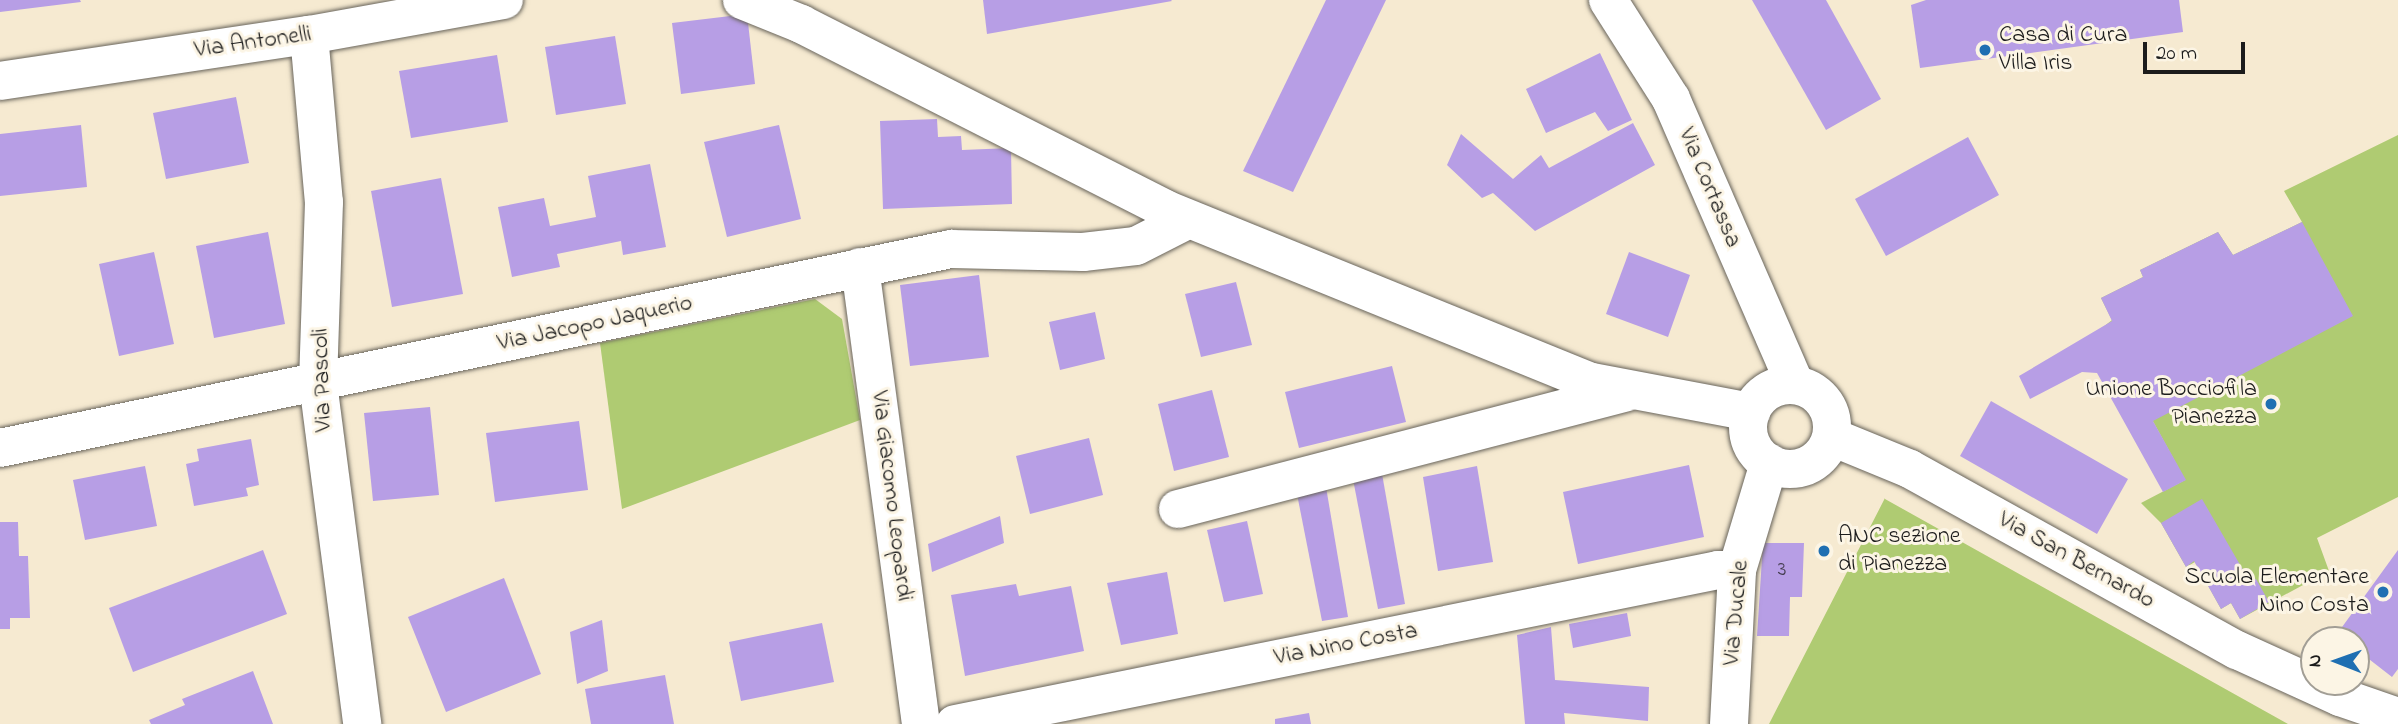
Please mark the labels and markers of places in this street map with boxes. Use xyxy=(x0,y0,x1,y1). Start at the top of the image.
place label: Casa di Cura Villa Iris xyxy=(1999,22,2127,78)
marker: Casa di Cura Villa Iris xyxy=(1977,42,1993,58)
place label: Unione Bocciofila Pianezza xyxy=(2085,376,2257,432)
marker: Unione Bocciofila Pianezza xyxy=(2263,396,2279,412)
place label: ANC sezione di Pianezza xyxy=(1838,523,1961,579)
marker: ANC sezione di Pianezza xyxy=(1816,543,1832,559)
place label: Scuola Elementare Nino Costa xyxy=(2185,564,2369,620)
marker: Scuola Elementare Nino Costa xyxy=(2375,584,2391,600)

